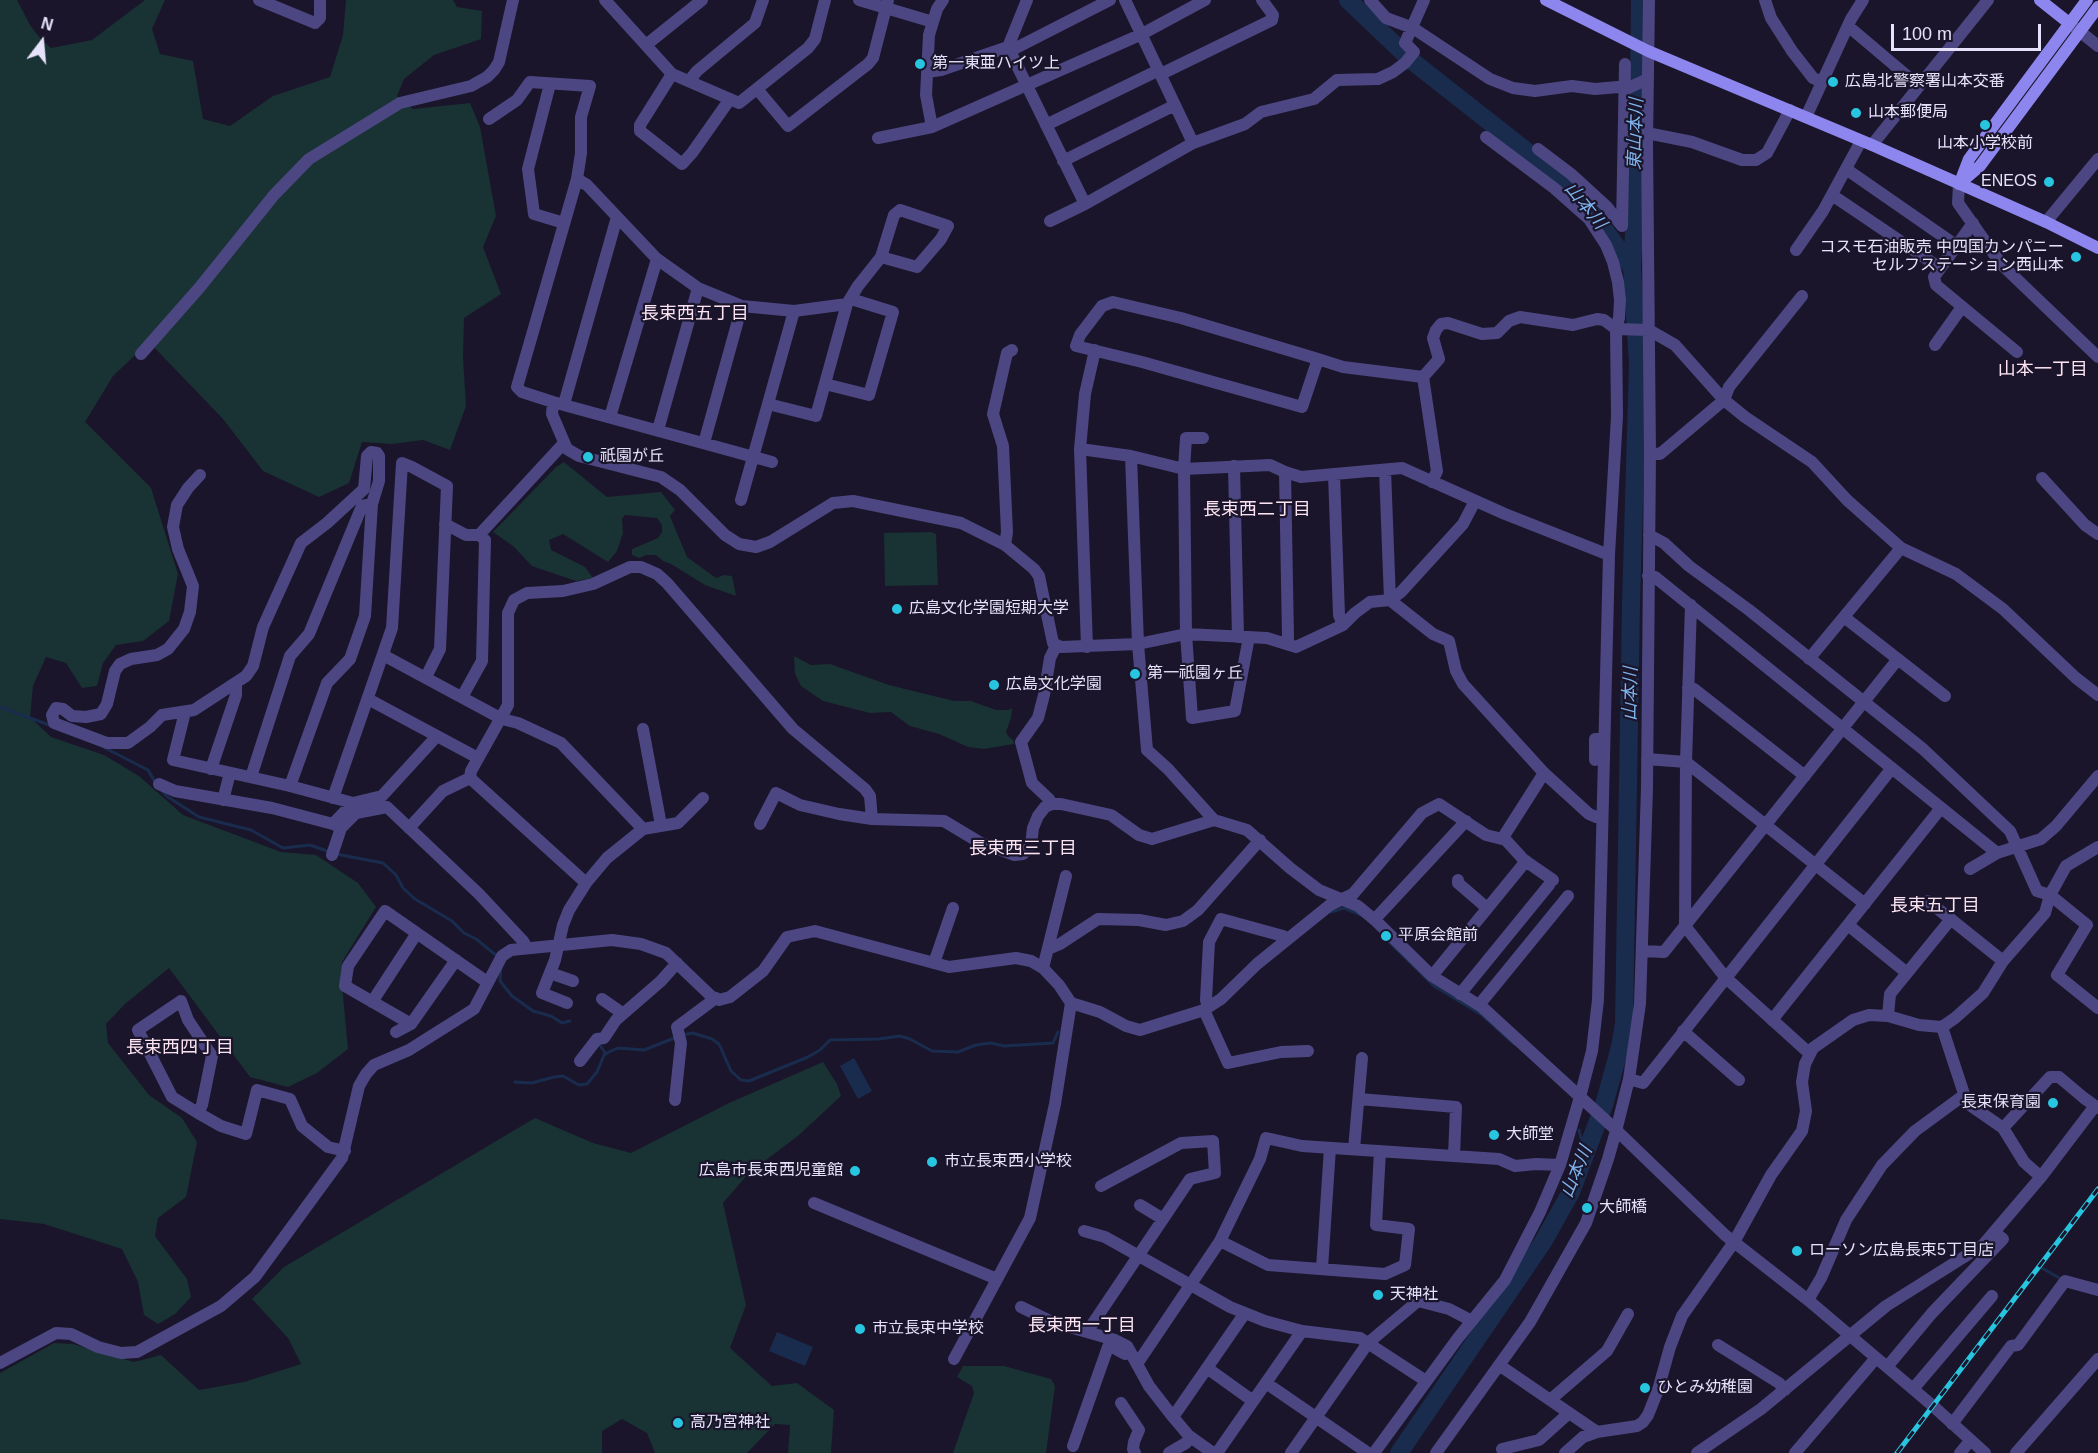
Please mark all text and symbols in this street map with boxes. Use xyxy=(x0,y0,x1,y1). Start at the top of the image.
north arrow xyxy=(12,12,72,72)
scale bar xyxy=(1894,12,2044,50)
text: N xyxy=(39,14,55,34)
text: 100 m xyxy=(1902,24,1952,44)
place label: 第一東亜ハイツ上 xyxy=(932,54,1060,74)
marker: 第一東亜ハイツ上 xyxy=(913,57,927,71)
place label: 広島北警察署山本交番 xyxy=(1845,72,2005,92)
marker: 広島北警察署山本交番 xyxy=(1826,75,1840,89)
water label: 東山本川 xyxy=(1624,98,1648,170)
place label: 山本郵便局 xyxy=(1868,103,1948,123)
marker: 山本郵便局 xyxy=(1849,106,1863,120)
marker: 山本小学校前 xyxy=(1978,118,1992,132)
place label: 山本小学校前 xyxy=(1937,134,2033,154)
place label: ENEOS xyxy=(1981,172,2037,192)
marker: ENEOS xyxy=(2042,175,2056,189)
water label: 山本川 xyxy=(1560,178,1610,234)
place label: コスモ石油販売 中四国カンパニー セルフステーション西山本 xyxy=(1820,238,2064,276)
marker: コスモ石油販売 中四国カンパニー セルフステーション西山本 xyxy=(2069,250,2083,264)
district label: 長束西五丁目 xyxy=(641,303,749,325)
district label: 山本一丁目 xyxy=(1998,359,2088,381)
place label: 祇園が丘 xyxy=(600,447,664,467)
marker: 祇園が丘 xyxy=(581,450,595,464)
district label: 長束西二丁目 xyxy=(1203,499,1311,521)
place label: 広島文化学園短期大学 xyxy=(909,599,1069,619)
marker: 広島文化学園短期大学 xyxy=(890,602,904,616)
place label: 第一祇園ヶ丘 xyxy=(1147,664,1243,684)
marker: 第一祇園ヶ丘 xyxy=(1128,667,1142,681)
water label: 山本川 xyxy=(1620,667,1642,721)
place label: 広島文化学園 xyxy=(1006,675,1102,695)
marker: 広島文化学園 xyxy=(987,678,1001,692)
district label: 長束西三丁目 xyxy=(969,838,1077,860)
district label: 長束五丁目 xyxy=(1890,895,1980,917)
place label: 平原会館前 xyxy=(1398,926,1478,946)
marker: 平原会館前 xyxy=(1379,929,1393,943)
district label: 長束西四丁目 xyxy=(126,1037,234,1059)
place label: 長束保育園 xyxy=(1961,1093,2041,1113)
marker: 長束保育園 xyxy=(2046,1096,2060,1110)
place label: 大師堂 xyxy=(1506,1125,1554,1145)
marker: 大師堂 xyxy=(1487,1128,1501,1142)
water label: 山本川 xyxy=(1557,1143,1597,1201)
place label: 市立長束西小学校 xyxy=(944,1152,1072,1172)
marker: 市立長束西小学校 xyxy=(925,1155,939,1169)
place label: 広島市長束西児童館 xyxy=(699,1161,843,1181)
marker: 広島市長束西児童館 xyxy=(848,1164,862,1178)
place label: 大師橋 xyxy=(1599,1198,1647,1218)
marker: 大師橋 xyxy=(1580,1201,1594,1215)
place label: ローソン広島長束5丁目店 xyxy=(1809,1241,1994,1261)
marker: ローソン広島長束5丁目店 xyxy=(1790,1244,1804,1258)
place label: 天神社 xyxy=(1390,1285,1438,1305)
marker: 天神社 xyxy=(1371,1288,1385,1302)
district label: 長束西一丁目 xyxy=(1028,1315,1136,1337)
place label: 市立長束中学校 xyxy=(872,1319,984,1339)
marker: 市立長束中学校 xyxy=(853,1322,867,1336)
place label: ひとみ幼稚園 xyxy=(1657,1378,1753,1398)
marker: ひとみ幼稚園 xyxy=(1638,1381,1652,1395)
place label: 高乃宮神社 xyxy=(690,1413,770,1433)
marker: 高乃宮神社 xyxy=(671,1416,685,1430)

